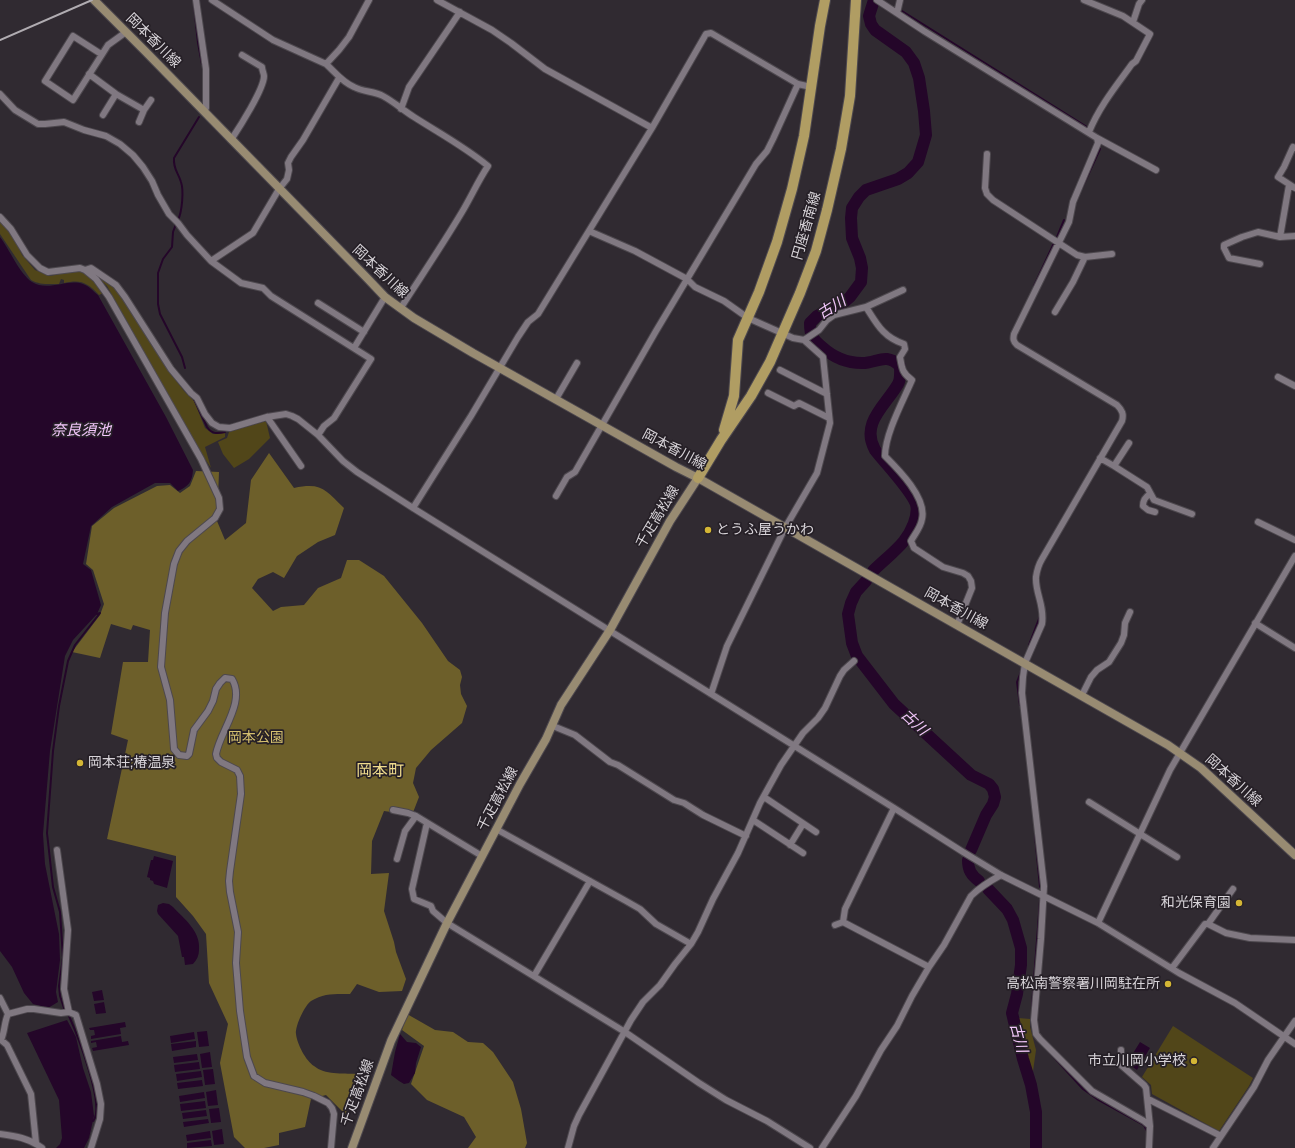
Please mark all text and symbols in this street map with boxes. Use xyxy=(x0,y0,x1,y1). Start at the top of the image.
street label: 岡本香川線 xyxy=(122,10,184,72)
street label: 円座香南線 xyxy=(789,190,825,262)
street label: 岡本香川線 xyxy=(349,242,411,302)
water label: 古川 xyxy=(815,292,849,324)
water label: 奈良須池 xyxy=(51,422,111,440)
street label: 岡本香川線 xyxy=(639,426,709,474)
street label: 千疋高松線 xyxy=(633,483,683,551)
place label: とうふ屋うかわ xyxy=(716,522,814,538)
marker: とうふ屋うかわ xyxy=(703,525,713,535)
street label: 岡本香川線 xyxy=(921,585,991,633)
water label: 古川 xyxy=(897,706,931,740)
park label: 岡本公園 xyxy=(228,730,284,746)
street label: 岡本香川線 xyxy=(1201,751,1265,811)
place label: 岡本荘;椿温泉 xyxy=(88,755,175,771)
marker: 岡本荘;椿温泉 xyxy=(75,758,85,768)
district label: 岡本町 xyxy=(356,762,404,782)
street label: 千疋高松線 xyxy=(474,764,522,834)
place label: 和光保育園 xyxy=(1161,895,1231,911)
marker: 和光保育園 xyxy=(1234,898,1244,908)
place label: 高松南警察署川岡駐在所 xyxy=(1006,976,1160,992)
marker: 高松南警察署川岡駐在所 xyxy=(1163,979,1173,989)
water label: 古川 xyxy=(1005,1021,1031,1055)
place label: 市立川岡小学校 xyxy=(1088,1053,1186,1069)
marker: 市立川岡小学校 xyxy=(1189,1056,1199,1066)
street label: 千疋高松線 xyxy=(338,1057,378,1129)

